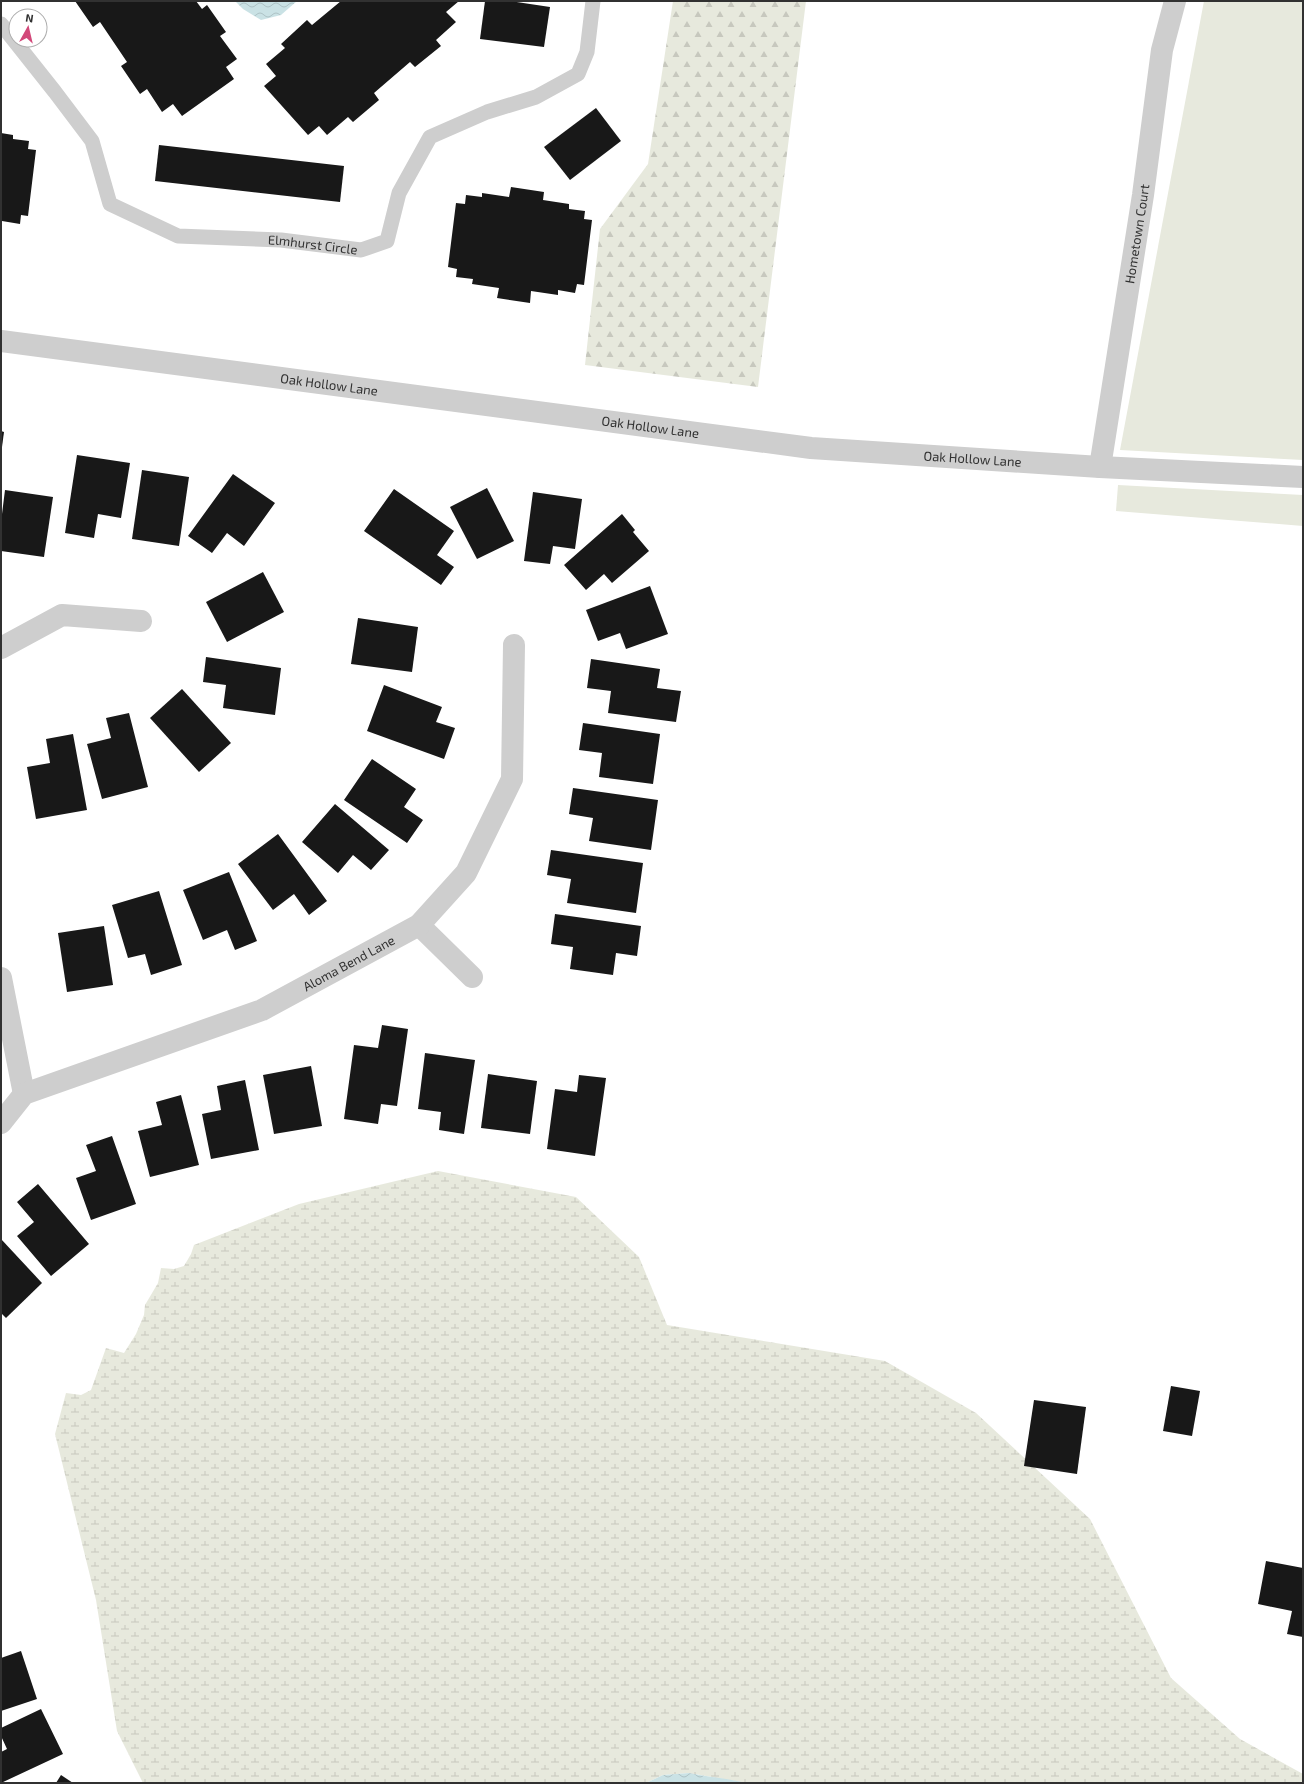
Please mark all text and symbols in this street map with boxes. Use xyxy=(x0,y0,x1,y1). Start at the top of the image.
north arrow xyxy=(8,8,48,48)
text: N xyxy=(25,11,34,25)
street label: Hometown Court xyxy=(1121,183,1152,285)
street label: Elmhurst Circle xyxy=(268,231,358,258)
street label: Oak Hollow Lane xyxy=(279,370,379,399)
street label: Oak Hollow Lane xyxy=(601,412,700,441)
street label: Oak Hollow Lane xyxy=(923,447,1022,470)
street label: Aloma Bend Lane xyxy=(300,932,397,994)

